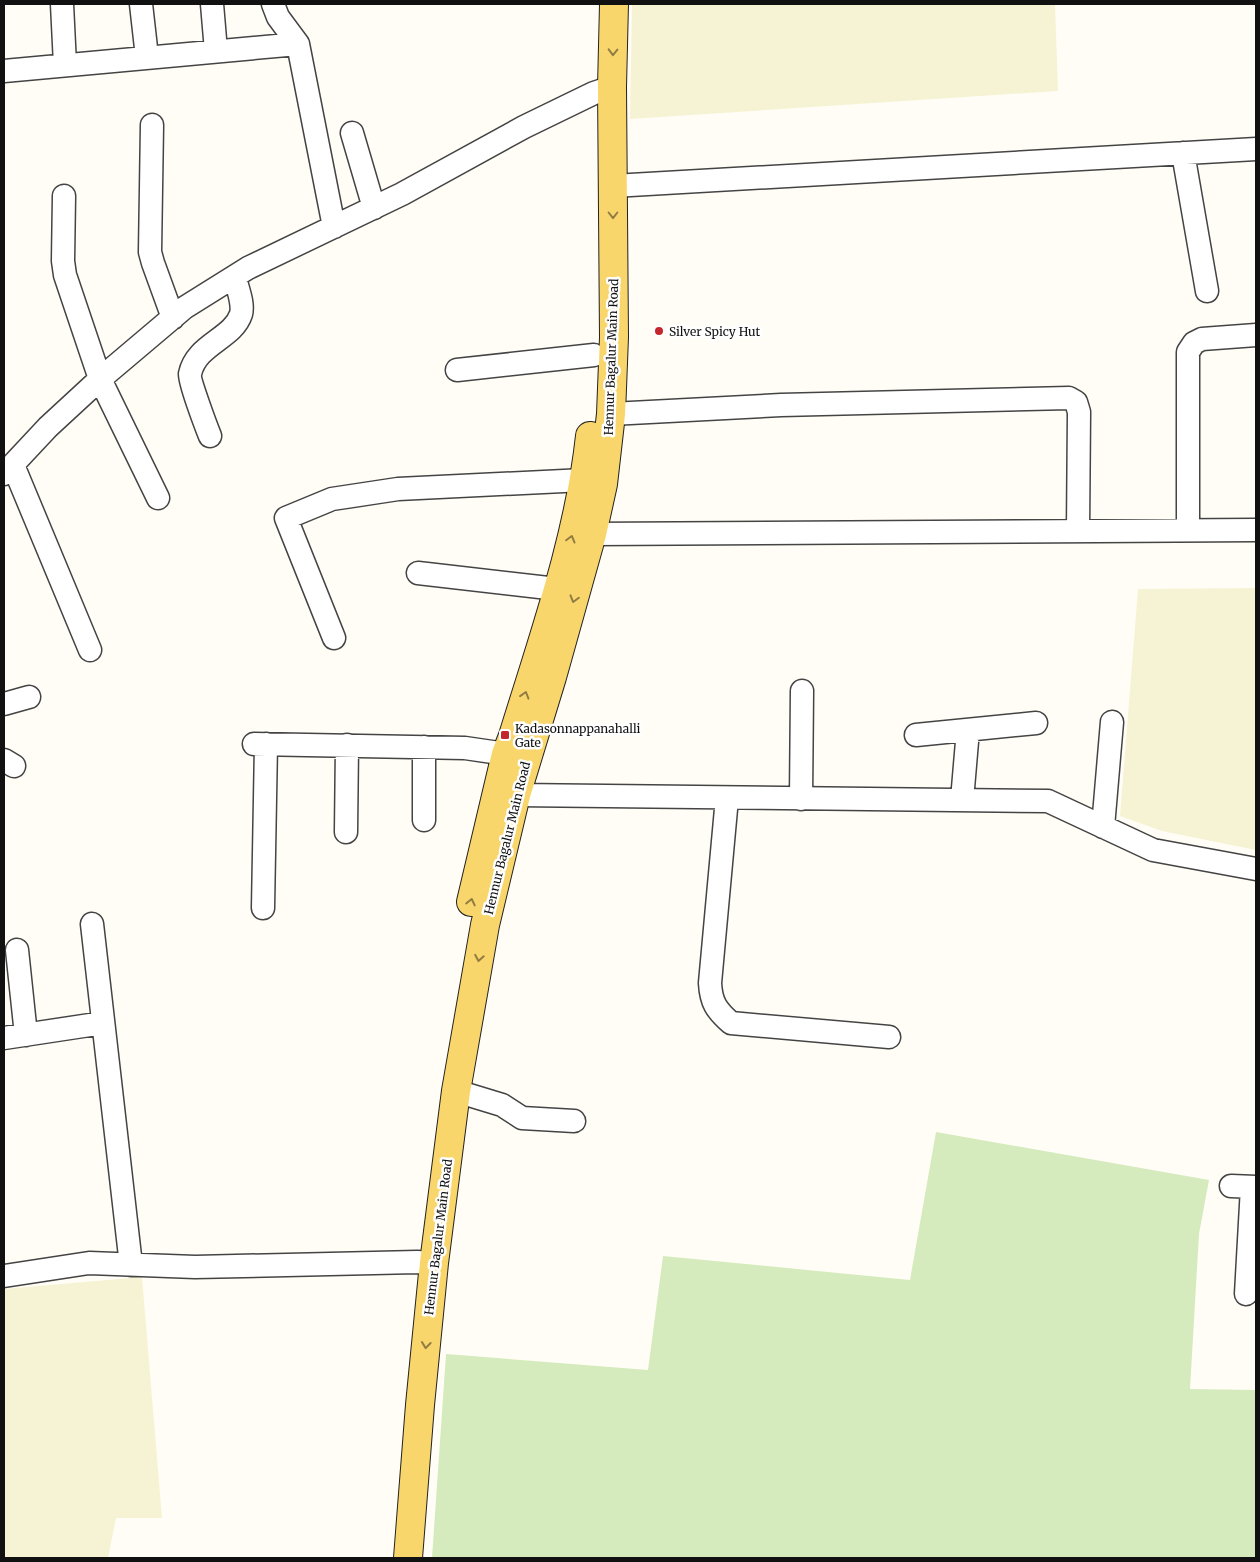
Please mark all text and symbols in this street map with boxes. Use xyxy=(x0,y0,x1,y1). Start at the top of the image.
one-way arrow xyxy=(607,49,618,57)
one-way arrow xyxy=(608,212,618,219)
street label: Hennur Bagalur Main Road xyxy=(601,278,621,436)
place label: Silver Spicy Hut xyxy=(669,324,760,339)
marker: Silver Spicy Hut xyxy=(653,325,665,337)
one-way arrow xyxy=(565,534,576,543)
one-way arrow xyxy=(569,594,580,603)
one-way arrow xyxy=(520,691,530,699)
place label: Kadasonnappanahalli Gate xyxy=(515,721,641,750)
marker: Kadasonnappanahalli Gate xyxy=(499,729,511,741)
street label: Hennur Bagalur Main Road xyxy=(481,760,533,916)
one-way arrow xyxy=(465,898,476,907)
one-way arrow xyxy=(475,954,485,963)
street label: Hennur Bagalur Main Road xyxy=(421,1158,455,1316)
one-way arrow xyxy=(421,1341,432,1349)

